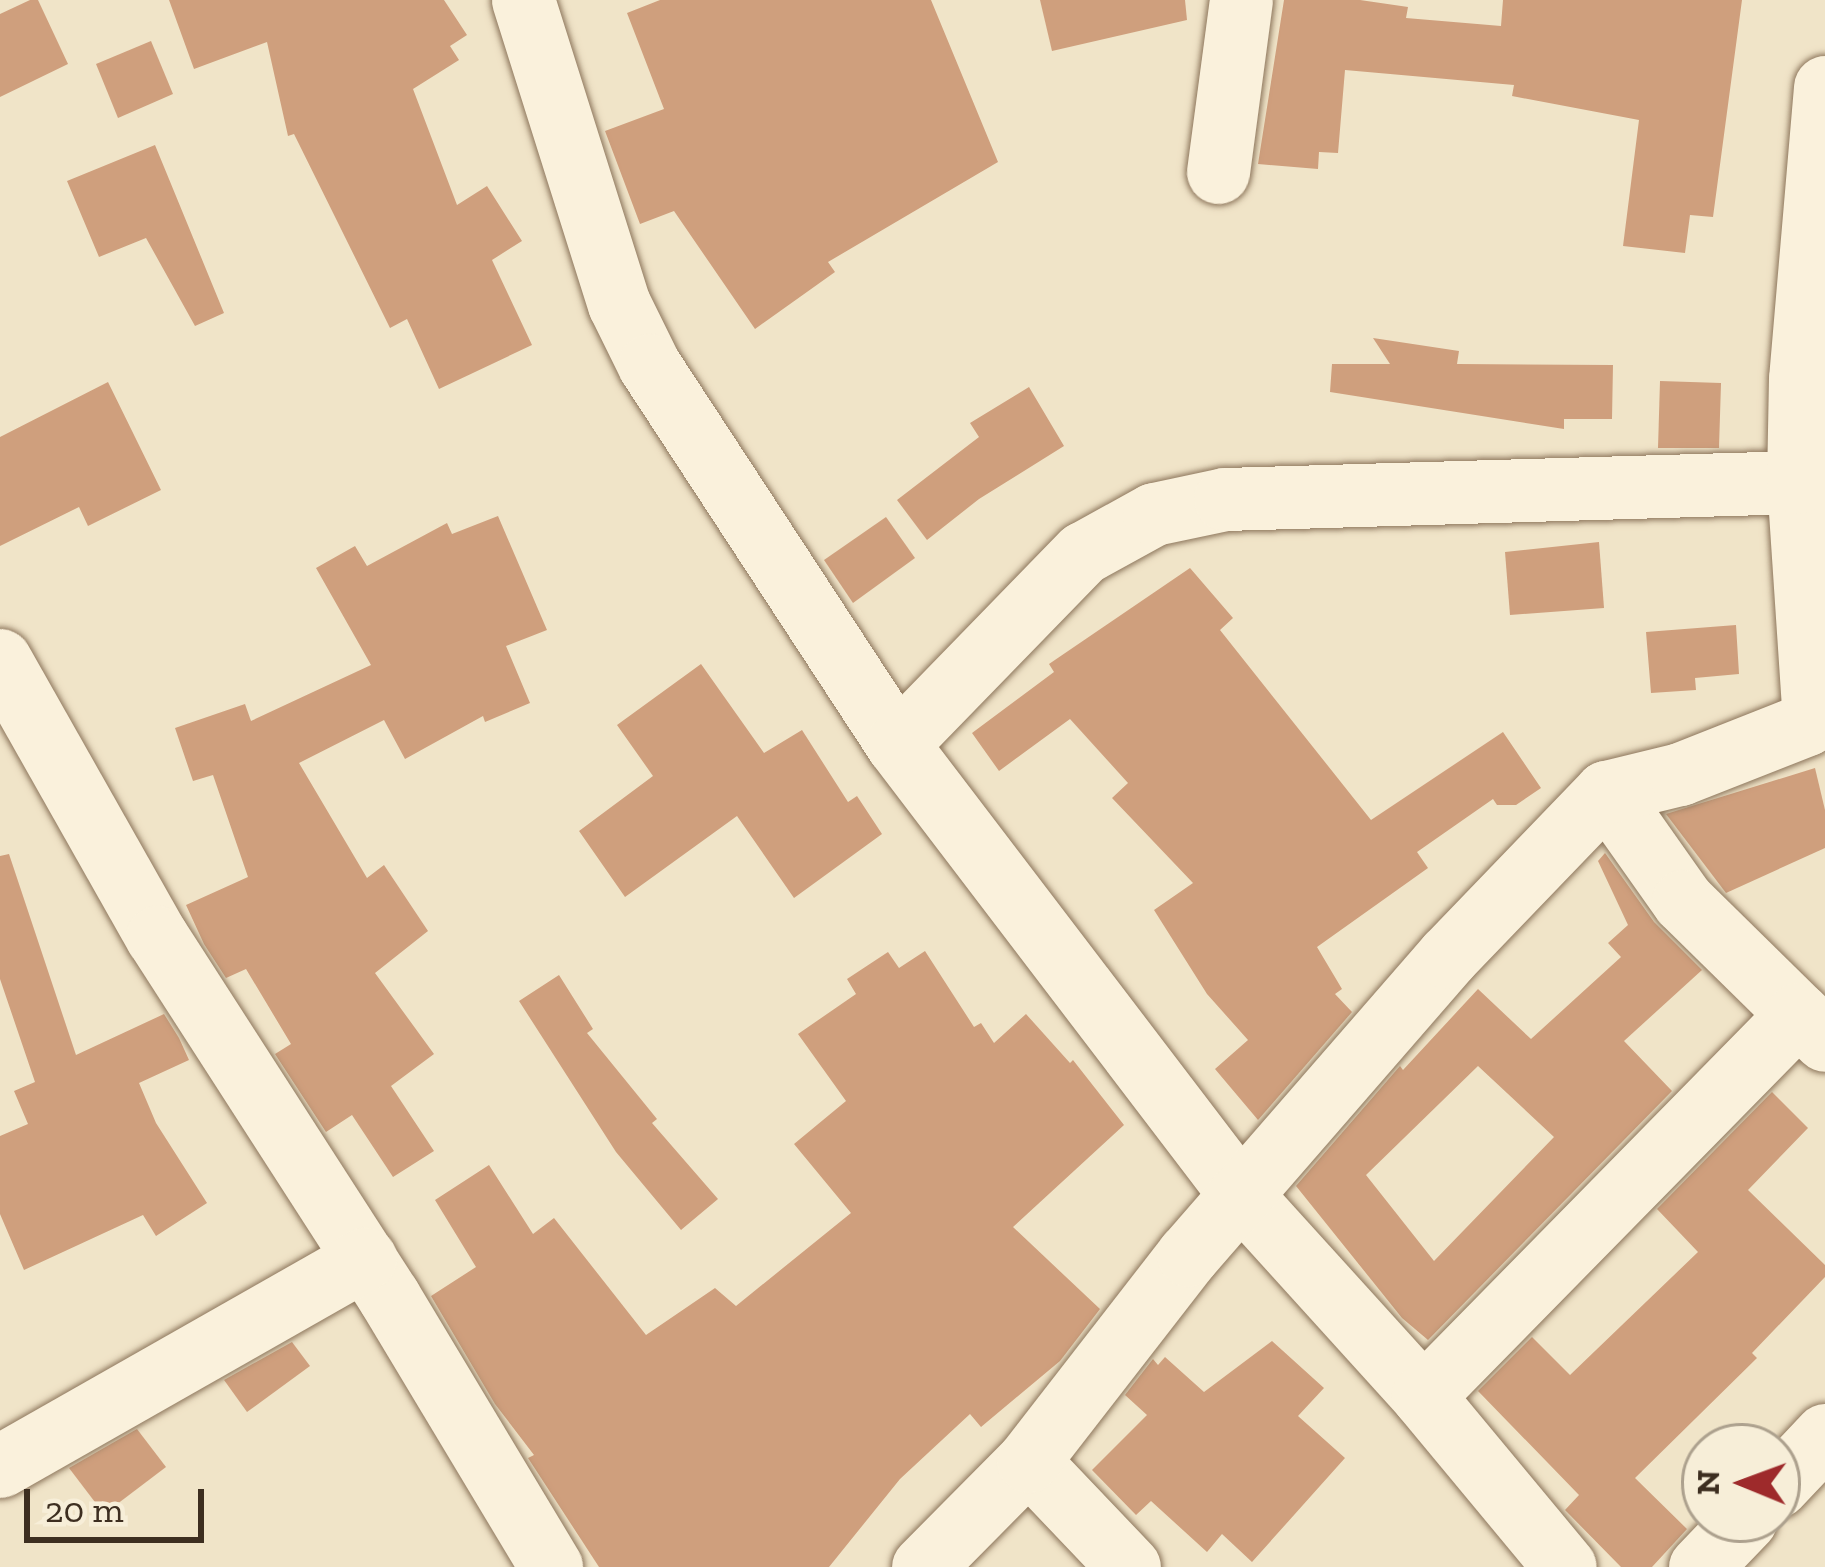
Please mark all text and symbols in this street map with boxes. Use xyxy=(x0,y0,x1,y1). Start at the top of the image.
north arrow xyxy=(1681,1423,1801,1543)
scale bar xyxy=(30,1465,210,1539)
text: N xyxy=(1688,1470,1727,1495)
text: 20 m xyxy=(45,1488,124,1531)

